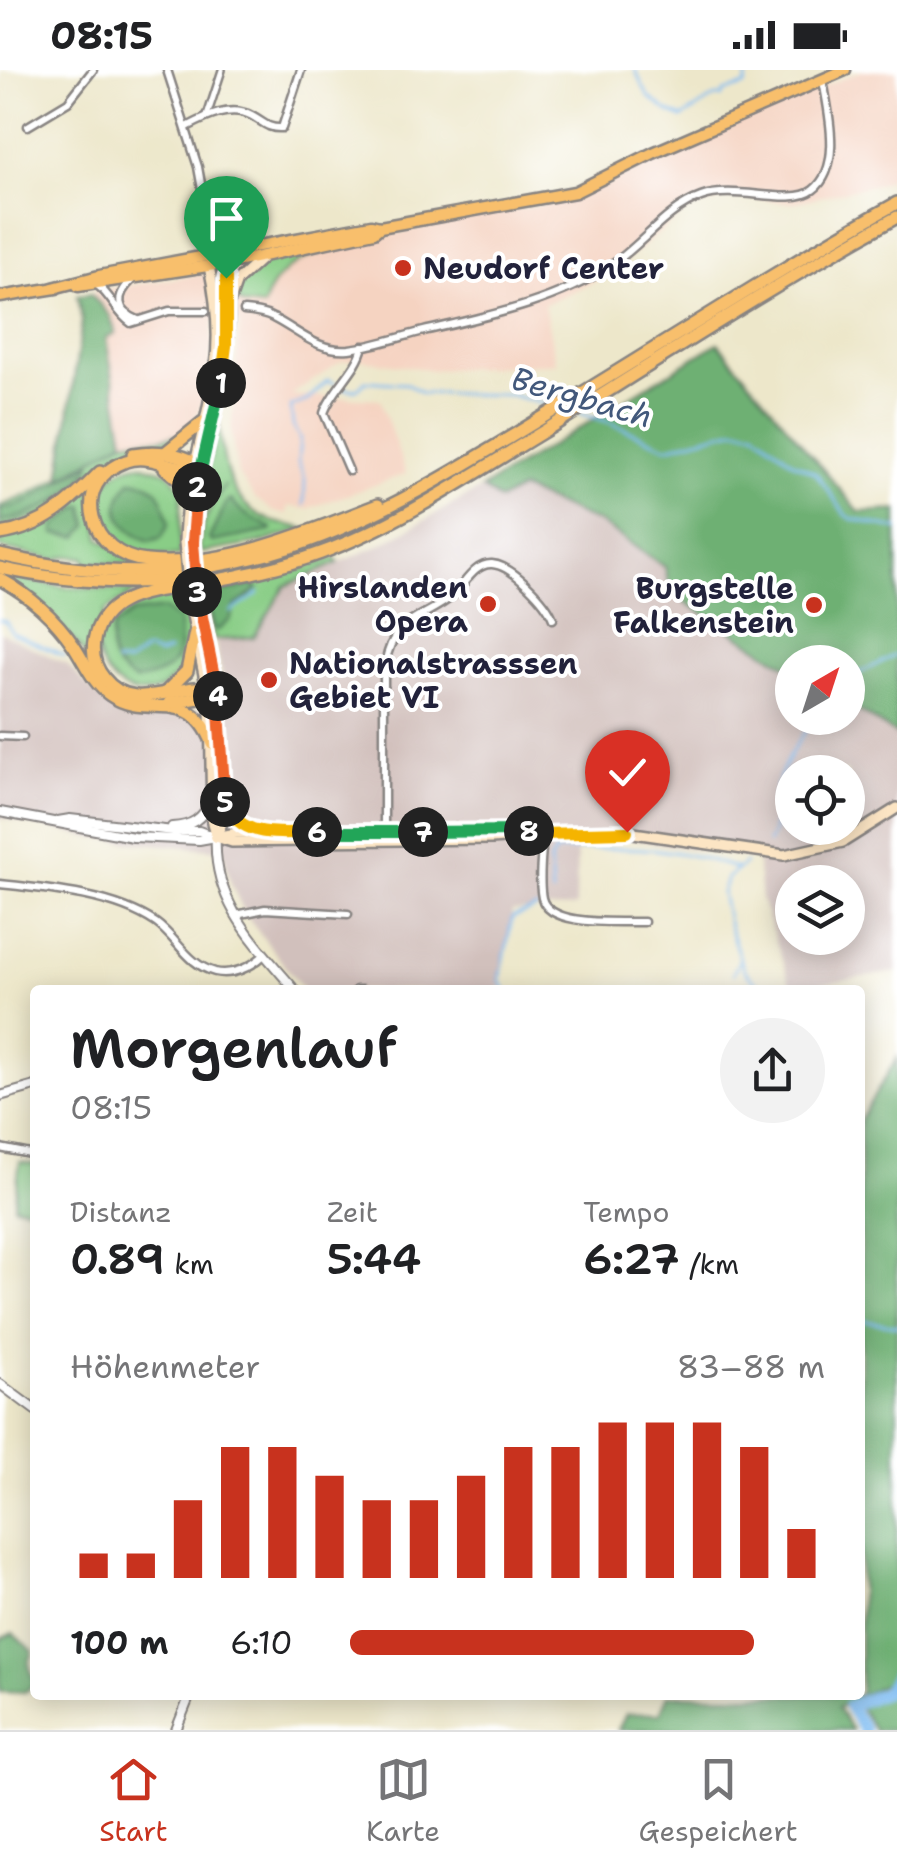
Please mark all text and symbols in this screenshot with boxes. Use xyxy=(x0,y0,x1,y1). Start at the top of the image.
text: 08:15 xyxy=(50,10,153,61)
pin xyxy=(184,176,269,279)
icon: arrive xyxy=(199,191,254,246)
place label: Neudorf Center xyxy=(423,248,664,289)
marker: Neudorf Center xyxy=(392,257,414,279)
water label: Bergbach xyxy=(506,356,658,438)
pin: 1 xyxy=(196,358,246,408)
text: 1 xyxy=(215,364,227,402)
pin: 2 xyxy=(172,462,222,512)
text: 2 xyxy=(187,468,207,506)
pin: 3 xyxy=(172,567,222,617)
place label: Hirslanden Opera xyxy=(297,567,468,642)
place label: Burgstelle Falkenstein xyxy=(613,568,794,643)
text: 3 xyxy=(187,573,207,611)
marker: Hirslanden Opera xyxy=(477,593,499,615)
marker: Burgstelle Falkenstein xyxy=(803,594,825,616)
place label: Nationalstrasssen Gebiet VI xyxy=(289,643,578,718)
north arrow xyxy=(775,645,865,735)
map controls xyxy=(775,645,865,955)
marker: Nationalstrasssen Gebiet VI xyxy=(258,669,280,691)
pin: 4 xyxy=(193,671,243,721)
text: 4 xyxy=(208,677,228,715)
pin xyxy=(585,730,670,833)
icon: check xyxy=(600,745,655,800)
button: locate xyxy=(775,755,865,845)
pin: 5 xyxy=(200,777,250,827)
text: 5 xyxy=(216,783,234,821)
pin: 8 xyxy=(504,806,554,856)
pin: 6 xyxy=(292,807,342,857)
pin: 7 xyxy=(398,807,448,857)
text: 8 xyxy=(519,812,539,850)
text: 6 xyxy=(307,813,327,851)
text: 7 xyxy=(413,813,433,851)
button: layers xyxy=(775,865,865,955)
text: Morgenlauf xyxy=(70,1011,397,1085)
button: share xyxy=(720,1018,825,1123)
text: 08:15 xyxy=(70,1086,152,1129)
text: Distanz xyxy=(70,1193,172,1231)
text: Zeit xyxy=(327,1193,378,1231)
text: Tempo xyxy=(583,1193,670,1231)
text: 0.89 xyxy=(70,1231,165,1287)
text: 5:44 xyxy=(327,1231,421,1287)
text: 6:27 xyxy=(583,1231,680,1287)
text: km xyxy=(165,1245,214,1283)
text: /km xyxy=(680,1245,739,1283)
text: Höhenmeter xyxy=(70,1345,260,1388)
text: 83–88 m xyxy=(677,1345,825,1388)
text: 100 m xyxy=(70,1621,169,1664)
text: 6:10 xyxy=(230,1621,293,1664)
tab: Start xyxy=(99,1752,168,1850)
tab: Karte xyxy=(366,1752,440,1850)
tab: Gespeichert xyxy=(638,1752,798,1850)

